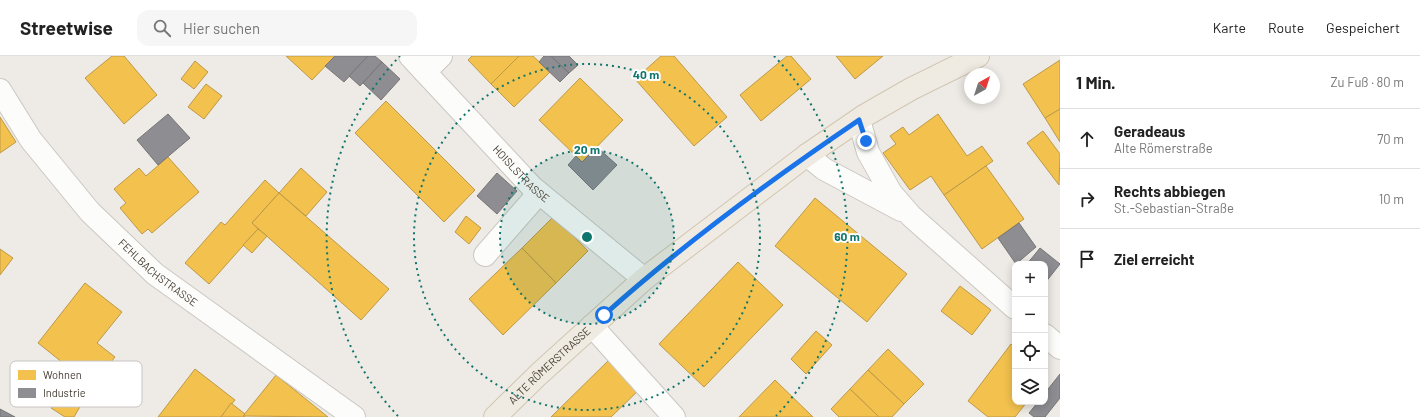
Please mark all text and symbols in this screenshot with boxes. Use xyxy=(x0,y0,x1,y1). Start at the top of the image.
search box xyxy=(137,10,417,46)
text: Streetwise xyxy=(20,16,113,39)
icon: search xyxy=(151,17,173,39)
text: Hier suchen xyxy=(183,19,260,37)
text: Karte xyxy=(1213,19,1246,36)
text: Route xyxy=(1268,19,1304,36)
text: Gespeichert xyxy=(1326,19,1400,36)
text: 40 m xyxy=(633,67,659,81)
north arrow xyxy=(964,68,1000,104)
text: 1 Min. xyxy=(1076,72,1116,92)
text: Zu Fuß · 80 m xyxy=(1330,74,1404,90)
text: Geradeaus xyxy=(1114,122,1185,140)
icon: ahead xyxy=(1076,128,1098,150)
text: 70 m xyxy=(1377,131,1404,147)
route end xyxy=(857,132,875,150)
text: Alte Römerstraße xyxy=(1114,140,1213,156)
street label: HOISLSTRASSE xyxy=(490,142,553,205)
text: 20 m xyxy=(574,142,600,156)
text: Rechts abbiegen xyxy=(1114,182,1225,200)
icon: right xyxy=(1076,188,1098,210)
text: 10 m xyxy=(1379,191,1404,207)
text: St.-Sebastian-Straße xyxy=(1114,200,1234,216)
text: 60 m xyxy=(834,229,860,243)
centre of rings xyxy=(580,230,594,244)
street label: FEHLBACHSTRASSE xyxy=(116,236,201,309)
icon: arrive xyxy=(1076,248,1098,270)
text: Ziel erreicht xyxy=(1114,250,1195,268)
map controls xyxy=(1012,261,1048,405)
button: + xyxy=(1012,261,1048,297)
button: − xyxy=(1012,297,1048,333)
route start xyxy=(595,306,613,324)
street label: ALTE RÖMERSTRASSE xyxy=(505,324,593,406)
button: locate xyxy=(1012,333,1048,369)
legend xyxy=(10,361,142,407)
text: Wohnen xyxy=(43,368,82,381)
button: layers xyxy=(1012,369,1048,405)
text: Industrie xyxy=(43,386,86,399)

